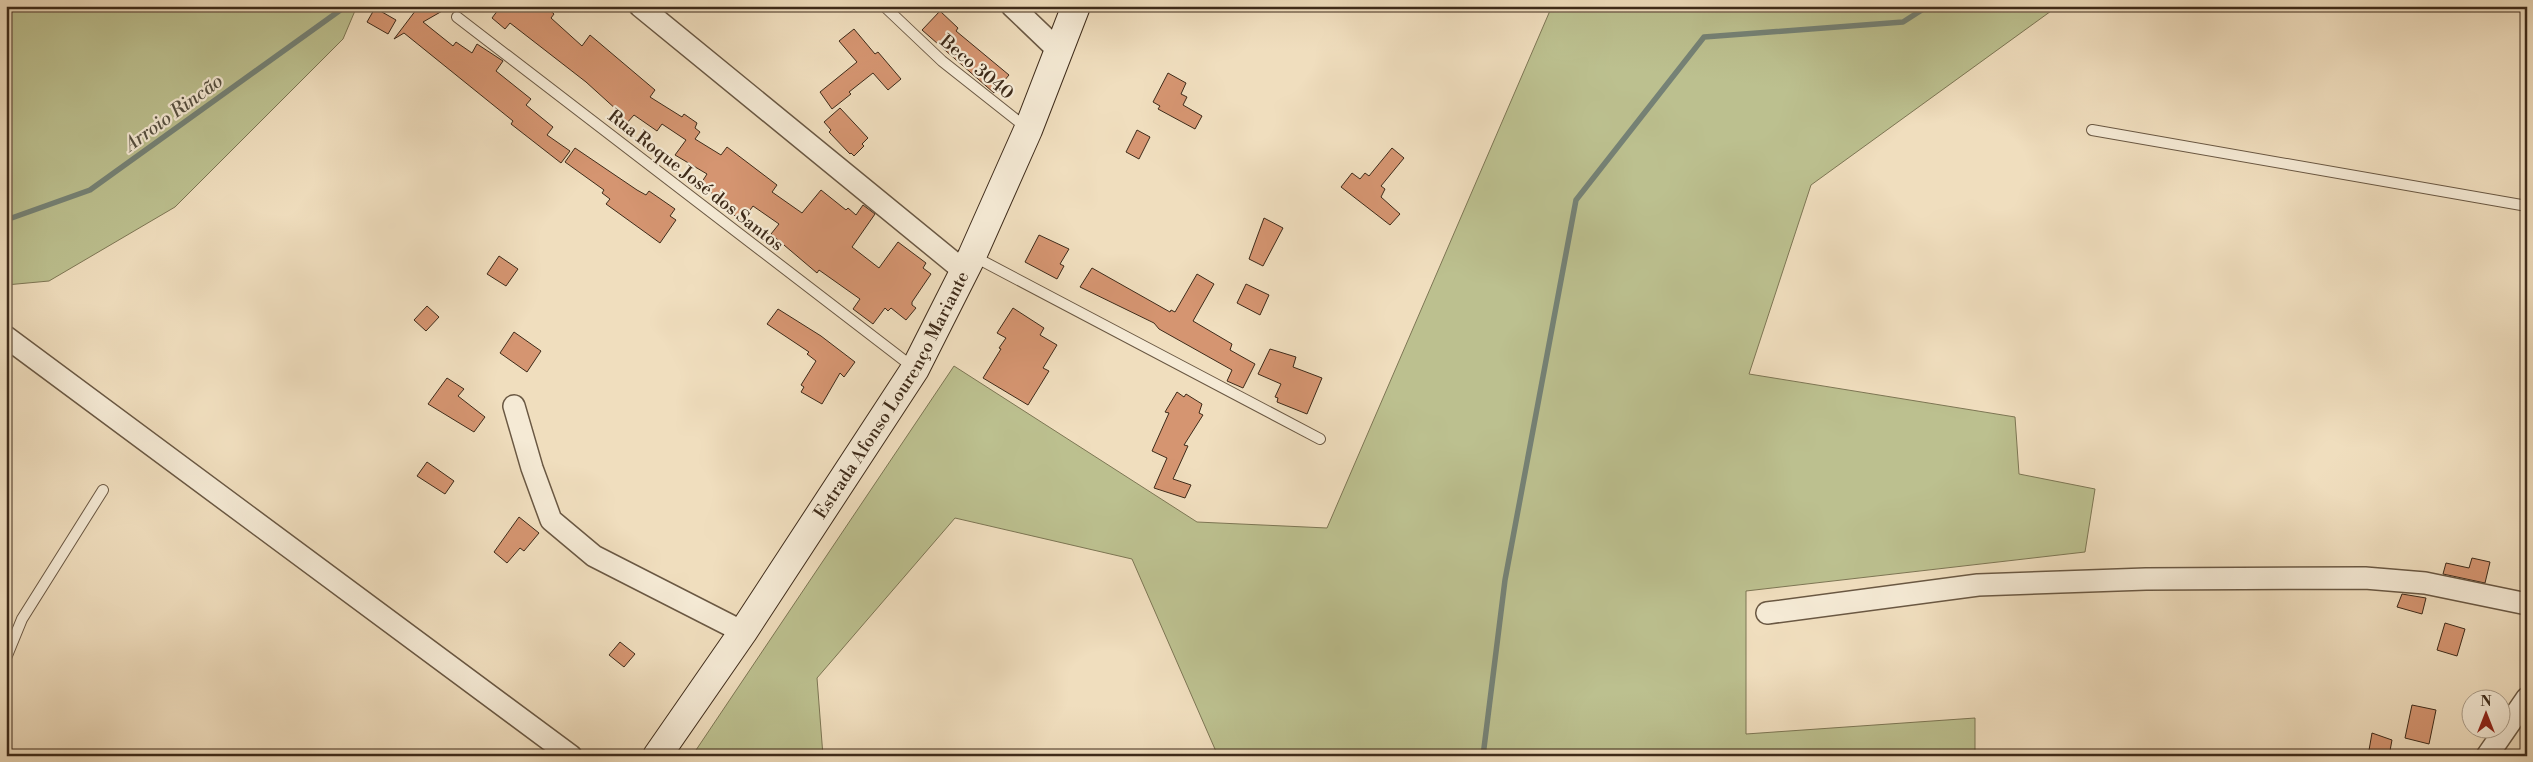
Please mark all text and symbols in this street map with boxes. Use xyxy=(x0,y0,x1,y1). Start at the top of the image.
street label: Beco 3040 xyxy=(934,29,1018,105)
water label: Arroio Rincão xyxy=(118,69,228,158)
street label: Rua Roque José dos Santos xyxy=(603,105,788,256)
street label: Estrada Afonso Lourenço Mariante xyxy=(809,267,974,523)
north arrow xyxy=(2460,690,2510,740)
text: N xyxy=(2480,693,2492,711)

